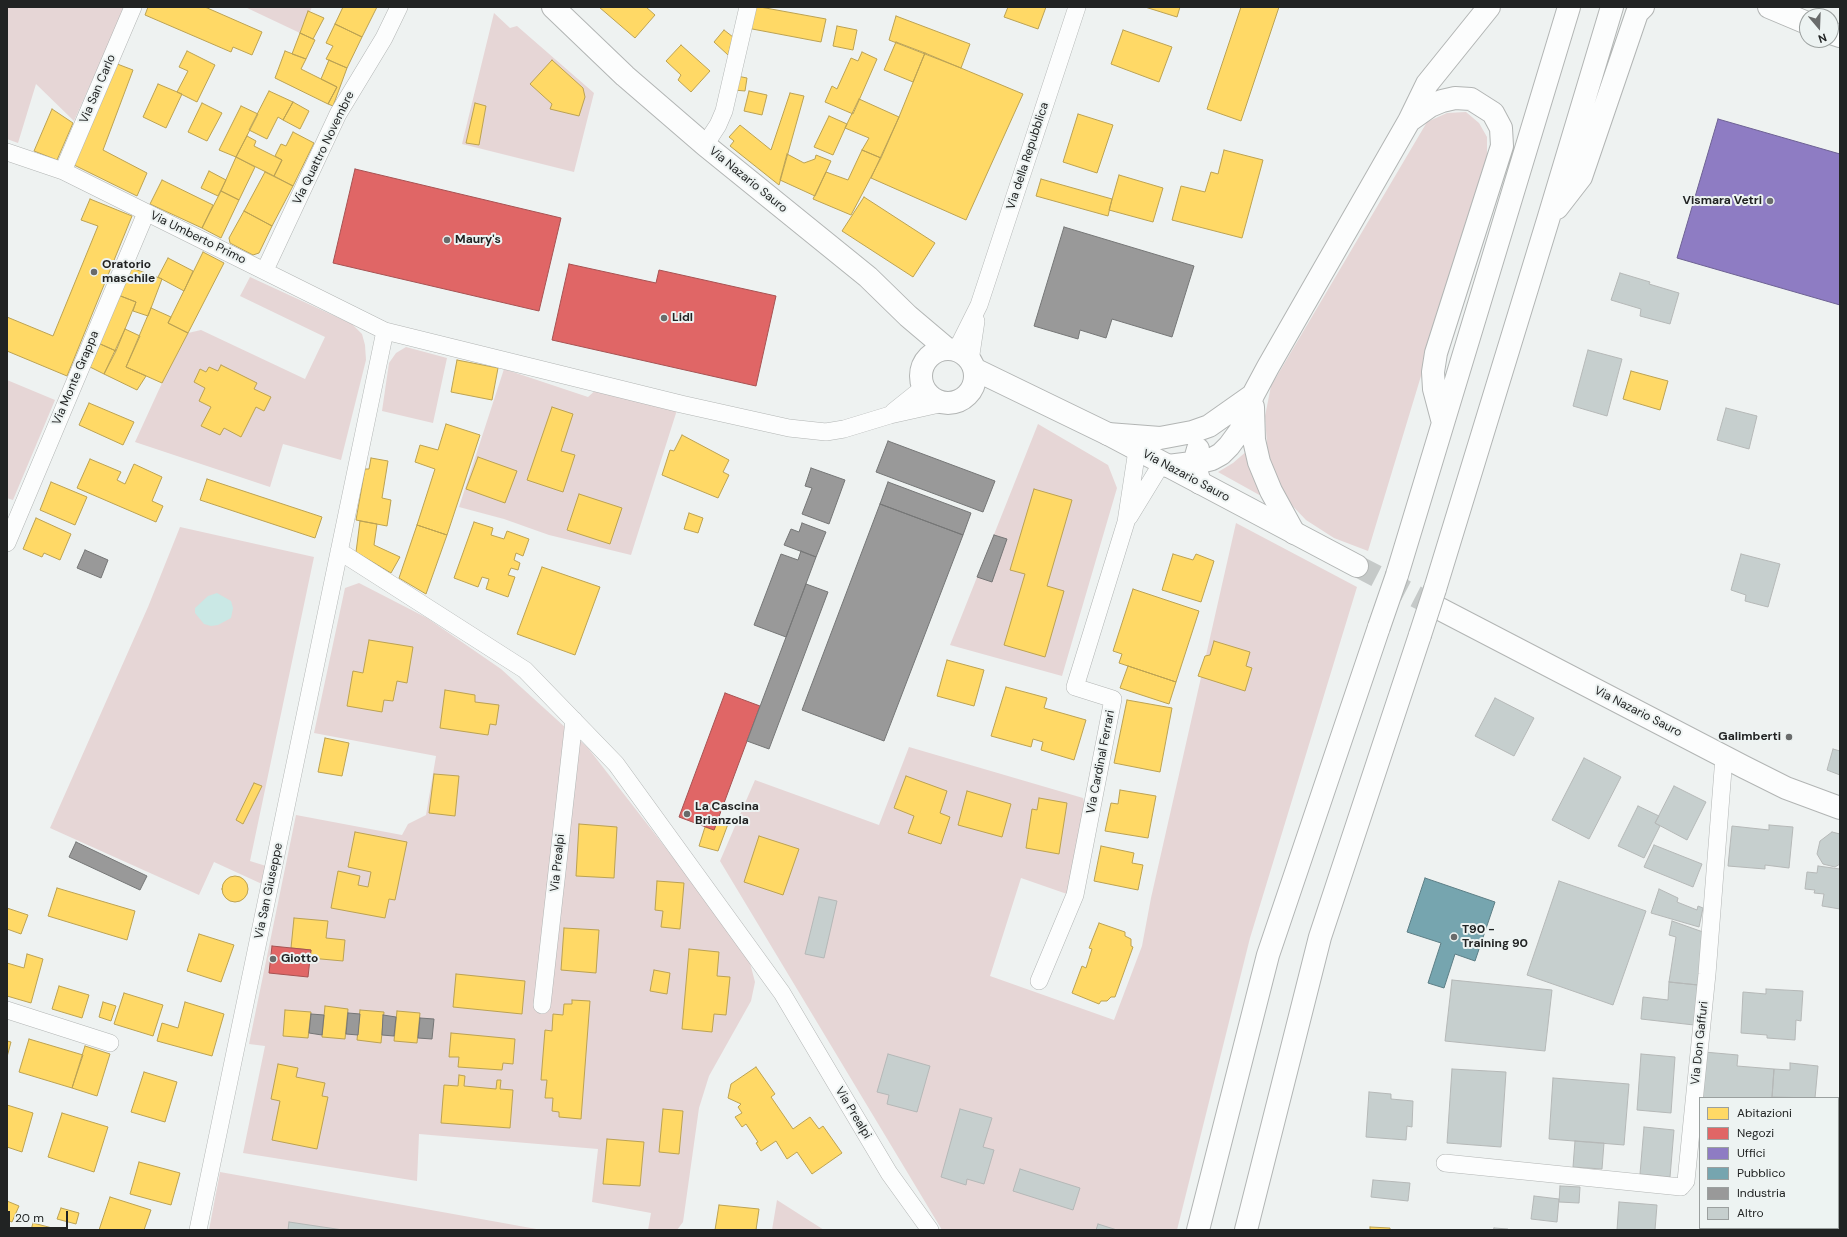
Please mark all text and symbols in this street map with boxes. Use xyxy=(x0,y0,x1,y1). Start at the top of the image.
north arrow xyxy=(1799,8,1839,48)
text: N xyxy=(1817,30,1829,46)
street label: Via San Carlo xyxy=(77,52,119,126)
street label: Via Quattro Novembre xyxy=(290,89,358,207)
street label: Via della Repubblica xyxy=(1004,101,1052,211)
street label: Via Nazario Sauro xyxy=(706,144,790,216)
place label: Vismara Vetri xyxy=(1682,194,1762,208)
marker: Vismara Vetri xyxy=(1765,196,1775,206)
street label: Via Umberto Primo xyxy=(148,209,248,267)
place label: Maury's xyxy=(455,233,501,247)
marker: Maury's xyxy=(442,235,452,245)
place label: Oratorio maschile xyxy=(102,258,155,286)
marker: Oratorio maschile xyxy=(89,267,99,277)
place label: Lidl xyxy=(672,311,693,325)
marker: Lidl xyxy=(659,313,669,323)
street label: Via Monte Grappa xyxy=(50,329,102,427)
street label: Via Nazario Sauro xyxy=(1140,447,1232,505)
street label: Via Nazario Sauro xyxy=(1592,684,1684,740)
street label: Via Cardinal Ferrari xyxy=(1084,709,1118,815)
place label: Galimberti xyxy=(1718,730,1781,744)
marker: Galimberti xyxy=(1784,732,1794,742)
place label: La Cascina Brianzola xyxy=(695,800,759,828)
marker: La Cascina Brianzola xyxy=(682,809,692,819)
street label: Via Prealpi xyxy=(548,833,568,893)
street label: Via San Giuseppe xyxy=(252,842,286,940)
place label: T90 - Training 90 xyxy=(1462,923,1528,951)
marker: T90 - Training 90 xyxy=(1449,932,1459,942)
place label: Giotto xyxy=(281,952,318,966)
marker: Giotto xyxy=(268,954,278,964)
street label: Via Don Gaffuri xyxy=(1688,1000,1712,1086)
street label: Via Prealpi xyxy=(832,1084,874,1142)
legend xyxy=(1699,1097,1839,1229)
text: Abitazioni xyxy=(1737,1105,1792,1121)
text: Negozi xyxy=(1737,1125,1774,1141)
text: Uffici xyxy=(1737,1145,1765,1161)
text: Pubblico xyxy=(1737,1165,1785,1181)
text: Industria xyxy=(1737,1185,1785,1201)
scale bar xyxy=(10,1203,70,1229)
text: Altro xyxy=(1737,1205,1764,1221)
text: 20 m xyxy=(15,1210,44,1226)

